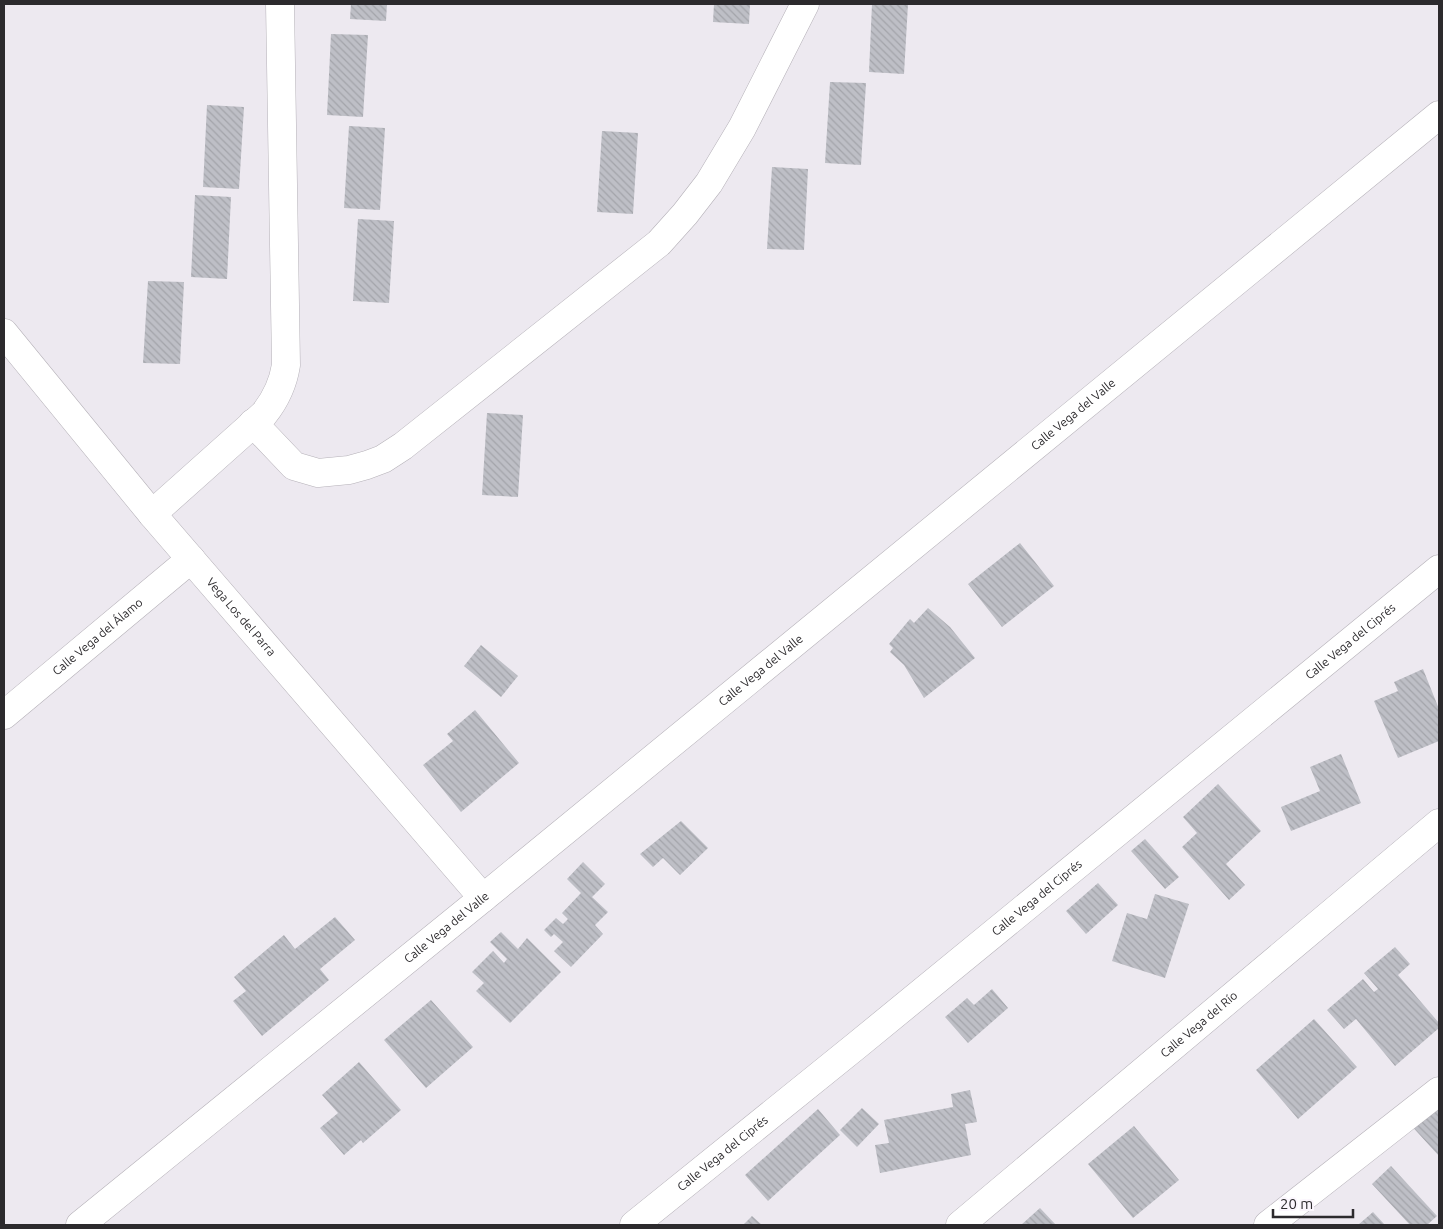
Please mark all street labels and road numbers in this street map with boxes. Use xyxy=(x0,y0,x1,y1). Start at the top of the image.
street label: Calle Vega del Valle xyxy=(1028,376,1118,452)
street label: Vega Los del Parra xyxy=(204,575,278,659)
street label: Calle Vega del Álamo xyxy=(50,595,145,678)
street label: Calle Vega del Ciprés xyxy=(1303,601,1398,682)
street label: Calle Vega del Valle xyxy=(716,632,805,708)
street label: Calle Vega del Ciprés xyxy=(989,857,1084,938)
street label: Calle Vega del Valle xyxy=(401,889,491,965)
street label: Calle Vega del Río xyxy=(1158,988,1240,1060)
street label: Calle Vega del Ciprés xyxy=(675,1113,770,1193)

